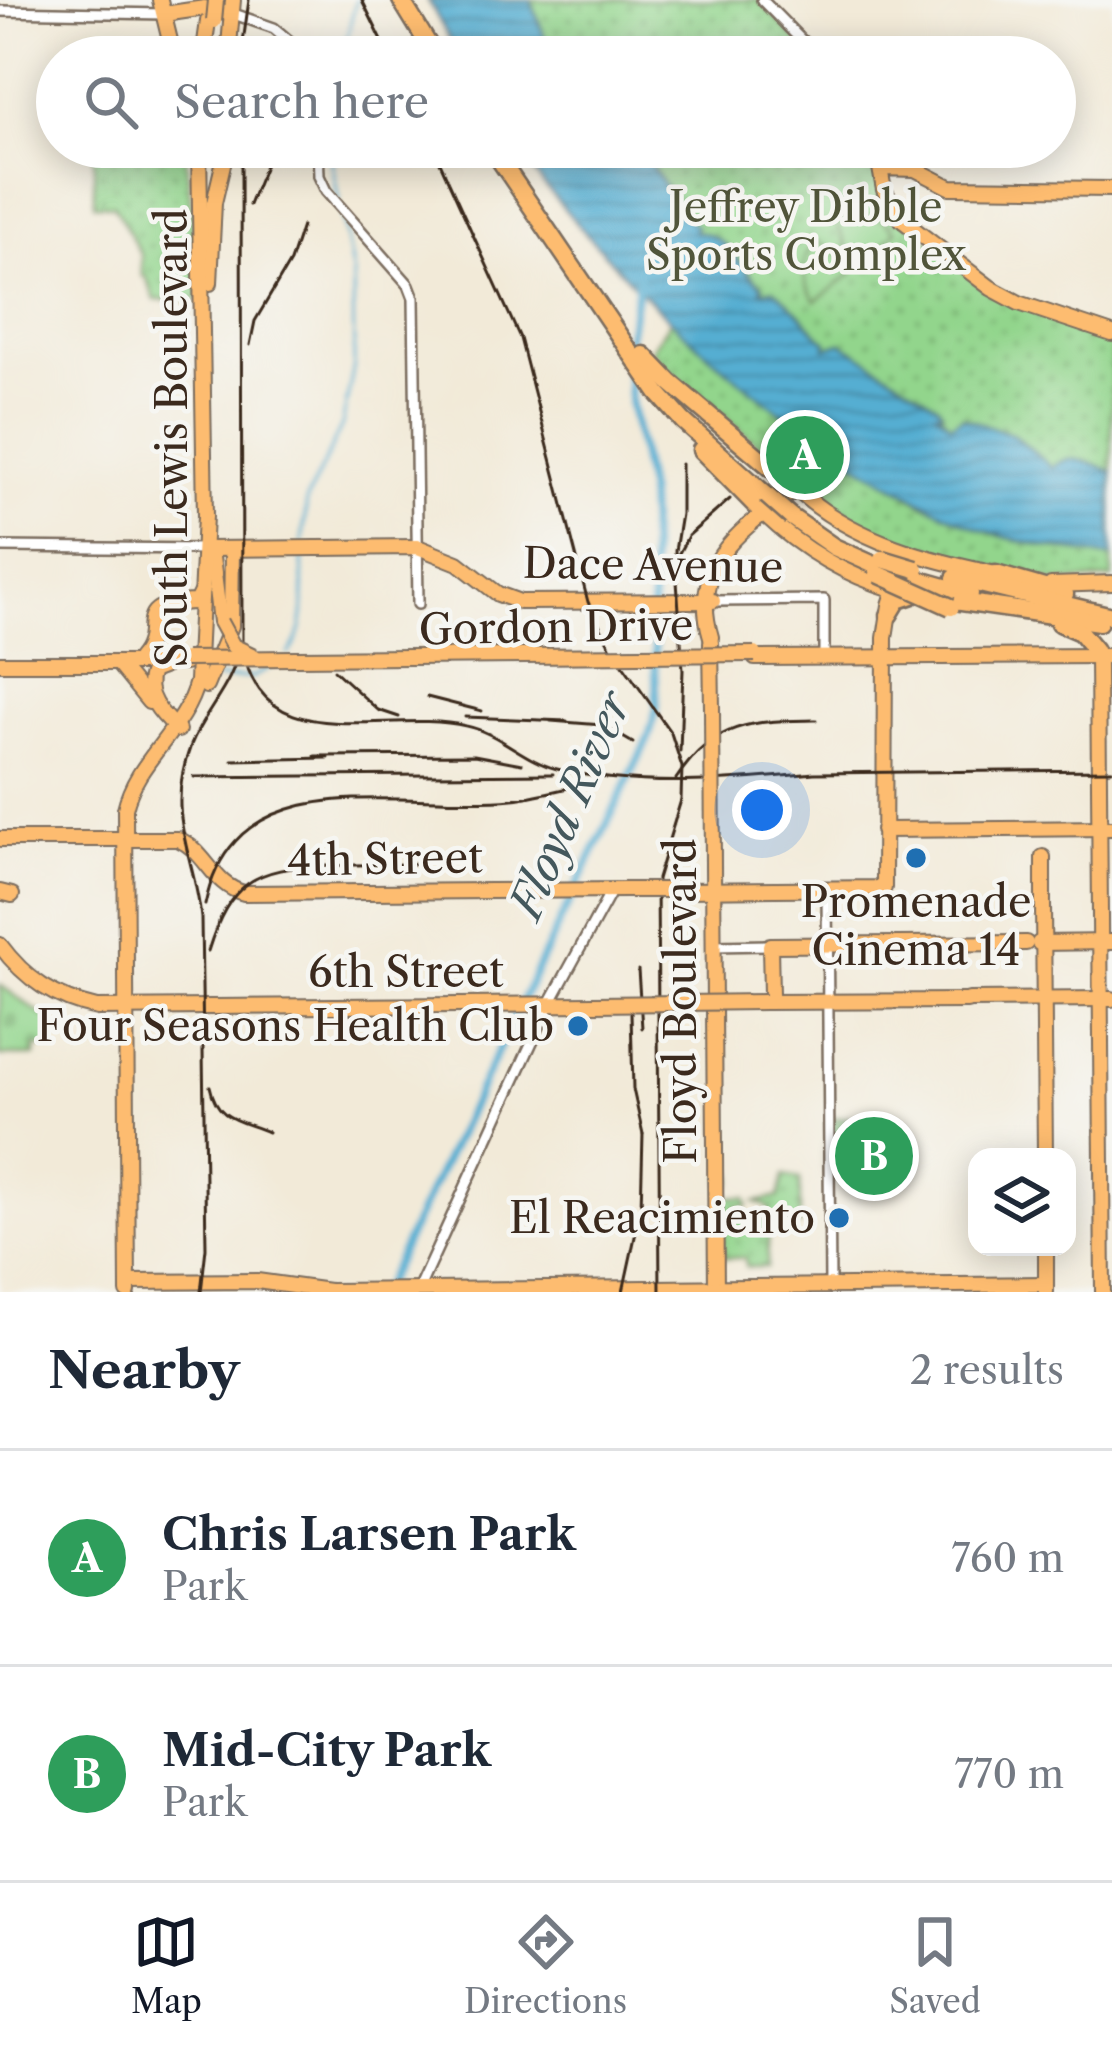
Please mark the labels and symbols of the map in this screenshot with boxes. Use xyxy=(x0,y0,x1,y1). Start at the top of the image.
park label: Jeffrey Dibble Sports Complex xyxy=(646,181,967,281)
street label: South Lewis Boulevard xyxy=(146,208,198,668)
pin: A xyxy=(766,410,844,500)
street label: Dace Avenue xyxy=(522,537,784,593)
street label: Gordon Drive xyxy=(418,599,694,655)
water label: Floyd River xyxy=(496,681,644,930)
your location xyxy=(732,780,792,840)
street label: 4th Street xyxy=(287,831,483,887)
street label: Floyd Boulevard xyxy=(655,838,707,1164)
marker: Promenade Cinema 14 xyxy=(903,845,929,871)
place label: Promenade Cinema 14 xyxy=(801,876,1031,976)
street label: 6th Street xyxy=(308,946,504,998)
place label: Four Seasons Health Club xyxy=(37,1000,554,1052)
marker: Four Seasons Health Club xyxy=(565,1013,591,1039)
pin: B xyxy=(835,1111,913,1201)
place label: El Reacimiento xyxy=(509,1192,815,1244)
marker: El Reacimiento xyxy=(826,1205,852,1231)

